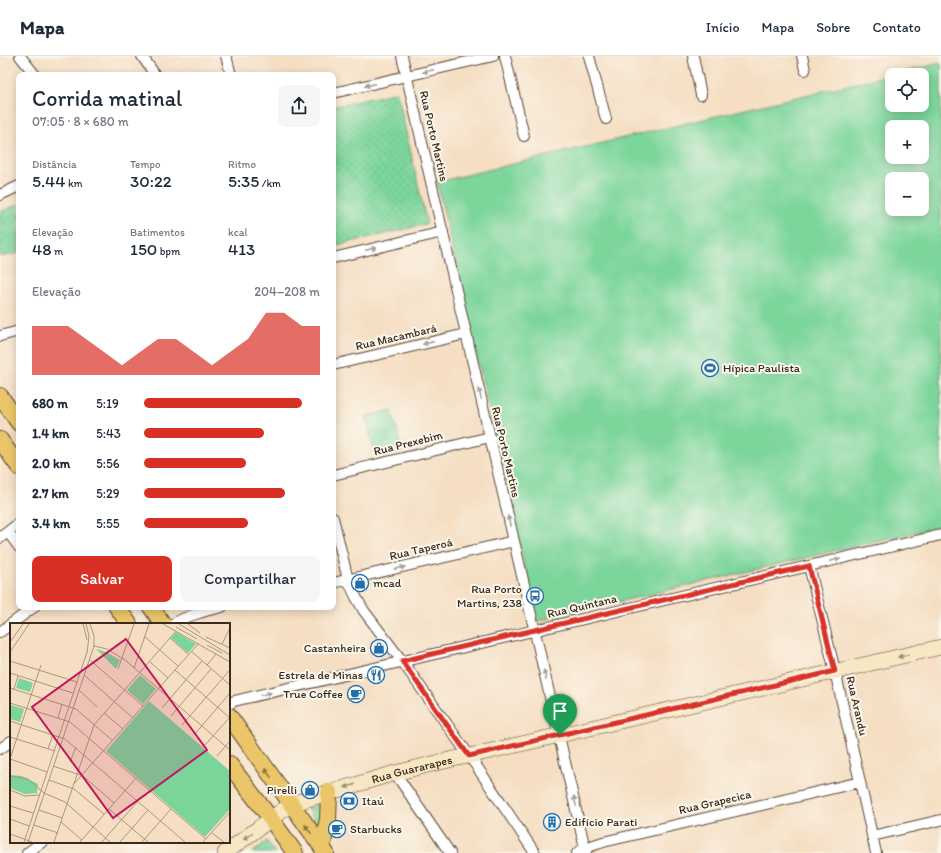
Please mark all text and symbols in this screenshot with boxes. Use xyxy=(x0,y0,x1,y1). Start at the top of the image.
text: Mapa xyxy=(20,16,64,39)
text: Início xyxy=(706,19,740,36)
text: Mapa xyxy=(762,19,794,36)
text: Sobre xyxy=(816,19,850,36)
text: Contato xyxy=(872,19,921,36)
map controls xyxy=(885,68,929,216)
button: locate xyxy=(885,68,929,112)
one-way arrow xyxy=(421,69,434,75)
one-way arrow xyxy=(363,82,376,88)
text: Corrida matinal xyxy=(32,85,182,112)
button: share xyxy=(278,85,320,127)
street label: Rua Porto Martins xyxy=(417,89,451,183)
text: 07:05 · 8 × 680 m xyxy=(32,114,129,129)
button: + xyxy=(885,120,929,164)
text: Distância xyxy=(32,158,77,171)
text: Tempo xyxy=(130,158,161,171)
text: Ritmo xyxy=(228,158,256,171)
text: 5.44 xyxy=(32,171,66,191)
text: 30:22 xyxy=(130,171,172,191)
text: 5:35 xyxy=(228,171,259,191)
button: − xyxy=(885,172,929,216)
text: km xyxy=(66,177,83,190)
text: /km xyxy=(259,177,281,190)
text: Elevação xyxy=(32,226,73,239)
text: Batimentos xyxy=(130,226,185,239)
text: kcal xyxy=(228,226,248,239)
text: 48 xyxy=(32,239,52,259)
text: 150 xyxy=(130,239,157,259)
text: 413 xyxy=(228,239,255,259)
text: m xyxy=(52,245,63,258)
text: bpm xyxy=(157,245,180,258)
one-way arrow xyxy=(365,245,377,251)
text: Elevação xyxy=(32,284,81,299)
text: 204–208 m xyxy=(254,284,320,299)
street label: Rua Macambará xyxy=(354,321,439,353)
one-way arrow xyxy=(422,340,434,346)
sports icon: Hípica Paulista xyxy=(700,358,720,378)
place label: Hípica Paulista xyxy=(723,361,801,375)
one-way arrow xyxy=(476,388,482,400)
text: 680 m xyxy=(32,396,68,411)
text: 5:19 xyxy=(96,396,119,411)
street label: Rua Porto Martins xyxy=(489,405,523,499)
text: 1.4 km xyxy=(32,426,69,441)
text: 5:43 xyxy=(96,426,121,441)
street label: Rua Prexebim xyxy=(372,428,444,458)
text: 2.0 km xyxy=(32,456,70,471)
text: 5:56 xyxy=(96,456,120,471)
text: 2.7 km xyxy=(32,486,69,501)
text: 5:29 xyxy=(96,486,120,501)
one-way arrow xyxy=(506,515,512,527)
text: 3.4 km xyxy=(32,516,70,531)
text: 5:55 xyxy=(96,516,120,531)
street label: Rua Taperoá xyxy=(388,535,455,563)
button: Salvar xyxy=(32,556,172,602)
button: Compartilhar xyxy=(180,556,320,602)
one-way arrow xyxy=(829,556,841,562)
one-way arrow xyxy=(394,564,406,570)
shop icon: mcad xyxy=(350,573,370,593)
place label: mcad xyxy=(373,576,402,590)
place label: Rua Porto Martins, 238 xyxy=(457,582,522,610)
bus stop icon: Rua Porto Martins, 238 xyxy=(525,586,545,606)
street label: Rua Quintana xyxy=(546,591,619,621)
inset map xyxy=(10,623,230,843)
shop icon: Castanheira xyxy=(369,638,389,658)
place label: Castanheira xyxy=(304,641,366,655)
one-way arrow xyxy=(897,653,909,659)
restaurant icon: Estrela de Minas xyxy=(366,665,386,685)
place label: Estrela de Minas xyxy=(279,668,363,682)
one-way arrow xyxy=(542,668,548,681)
street label: Rua Arandu xyxy=(843,675,871,738)
cafe icon: True Coffee xyxy=(346,684,366,704)
place label: True Coffee xyxy=(283,687,343,701)
one-way arrow xyxy=(260,690,272,696)
pin xyxy=(543,694,577,735)
icon: arrive xyxy=(549,700,571,722)
street label: Rua Guararapes xyxy=(370,752,454,787)
one-way arrow xyxy=(264,767,272,778)
shop icon: Pirelli xyxy=(300,780,320,800)
place label: Pirelli xyxy=(267,783,297,797)
one-way arrow xyxy=(344,783,356,789)
street label: Rua Grapecica xyxy=(677,787,753,817)
bank icon: Itaú xyxy=(339,791,359,811)
place label: Itaú xyxy=(362,794,384,808)
one-way arrow xyxy=(571,795,577,808)
building icon: Edifício Parati xyxy=(542,812,562,832)
place label: Edifício Parati xyxy=(565,815,637,829)
cafe icon: Starbucks xyxy=(327,819,347,839)
place label: Starbucks xyxy=(350,822,402,836)
one-way arrow xyxy=(304,823,312,834)
one-way arrow xyxy=(243,832,253,840)

